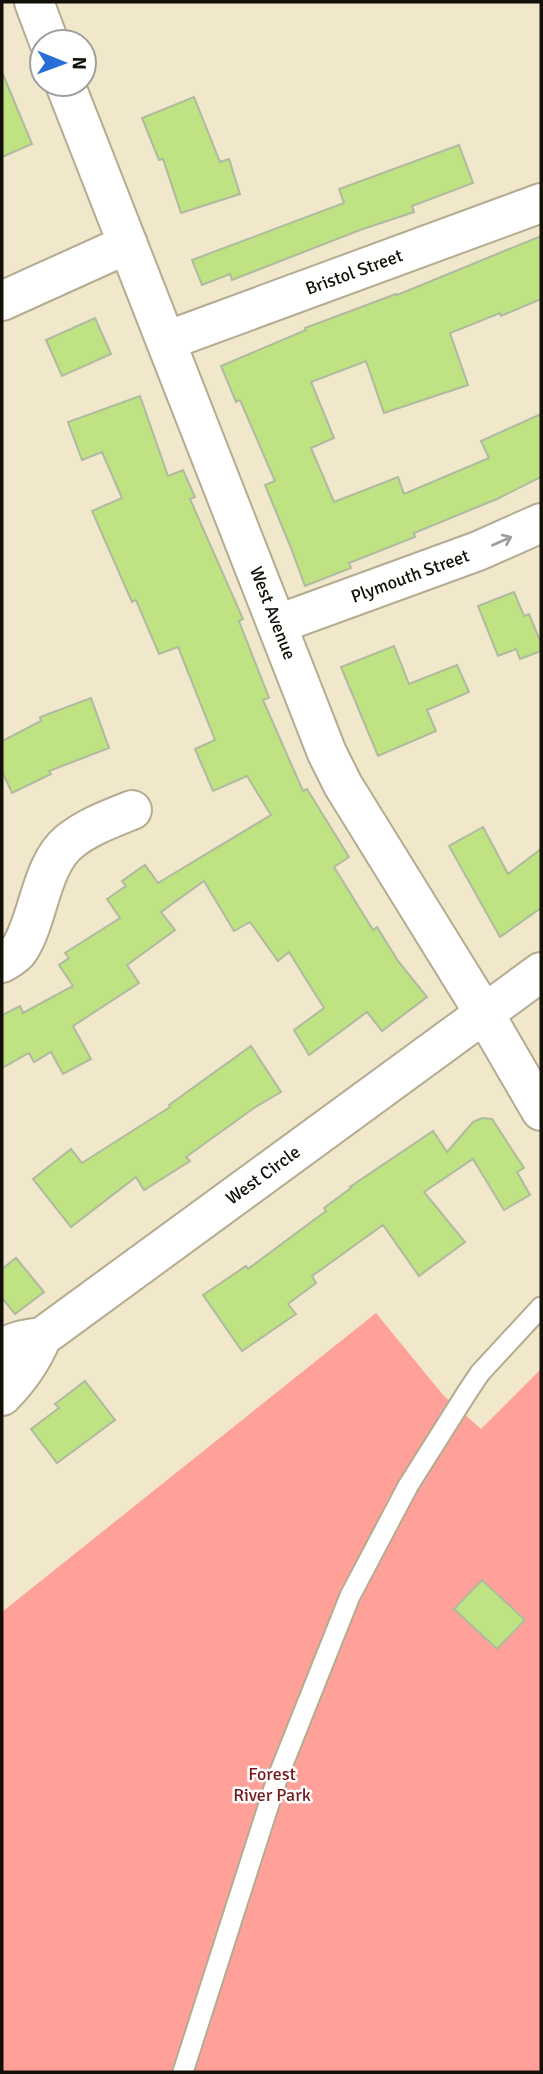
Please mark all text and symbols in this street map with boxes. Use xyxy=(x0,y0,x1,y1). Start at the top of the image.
north arrow xyxy=(28,28,98,98)
text: N xyxy=(67,56,91,70)
street label: Bristol Street xyxy=(302,244,406,300)
one-way arrow xyxy=(491,534,512,547)
street label: Plymouth Street xyxy=(348,544,472,608)
street label: West Avenue xyxy=(245,563,301,663)
street label: West Circle xyxy=(222,1141,304,1209)
park label: Forest River Park xyxy=(233,1763,311,1806)

